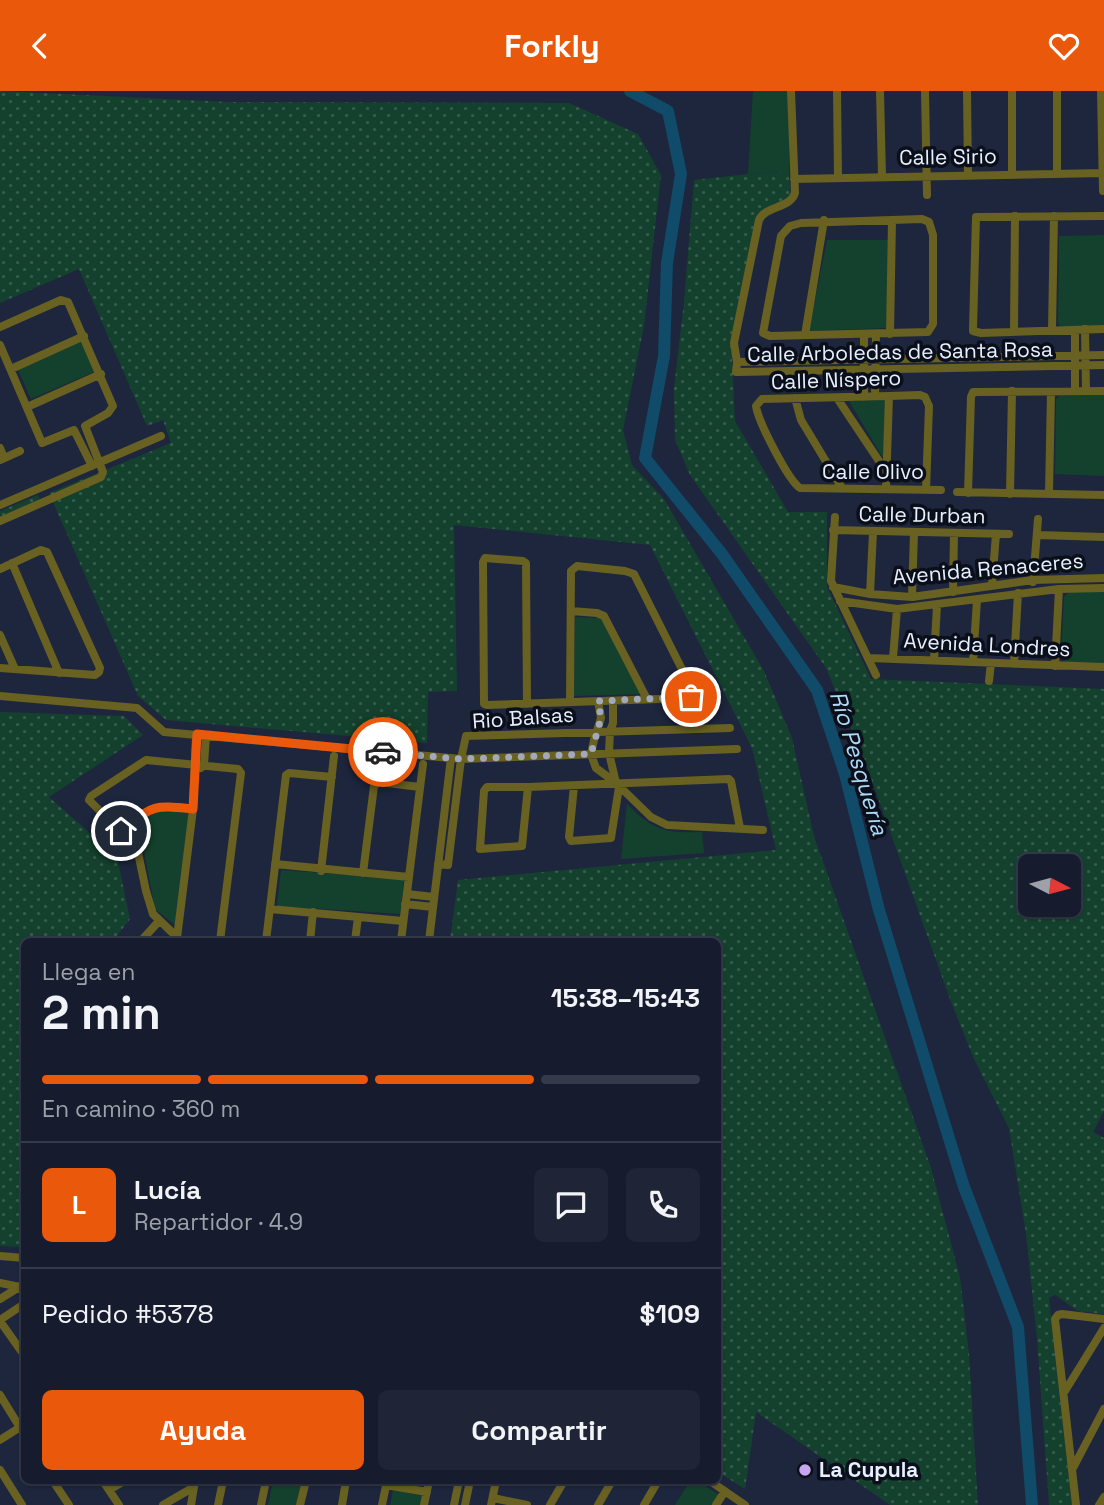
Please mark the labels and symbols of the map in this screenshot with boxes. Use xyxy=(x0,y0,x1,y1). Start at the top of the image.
street label: Calle Sirio xyxy=(899,142,997,171)
street label: Calle Arboledas de Santa Rosa xyxy=(747,335,1053,368)
street label: Calle Níspero xyxy=(770,364,902,395)
street label: Calle Olivo xyxy=(822,458,924,485)
street label: Calle Durban xyxy=(858,500,986,529)
street label: Avenida Renaceres xyxy=(891,547,1085,590)
street label: Avenida Londres xyxy=(903,627,1071,662)
pin xyxy=(661,667,721,727)
water label: Río Pesquería xyxy=(823,687,895,840)
street label: Rio Balsas xyxy=(471,700,575,735)
courier xyxy=(348,717,418,787)
pin xyxy=(91,801,151,861)
north arrow xyxy=(1018,854,1082,917)
place label: La Cupula xyxy=(819,1456,918,1483)
marker: La Cupula xyxy=(797,1462,813,1478)

